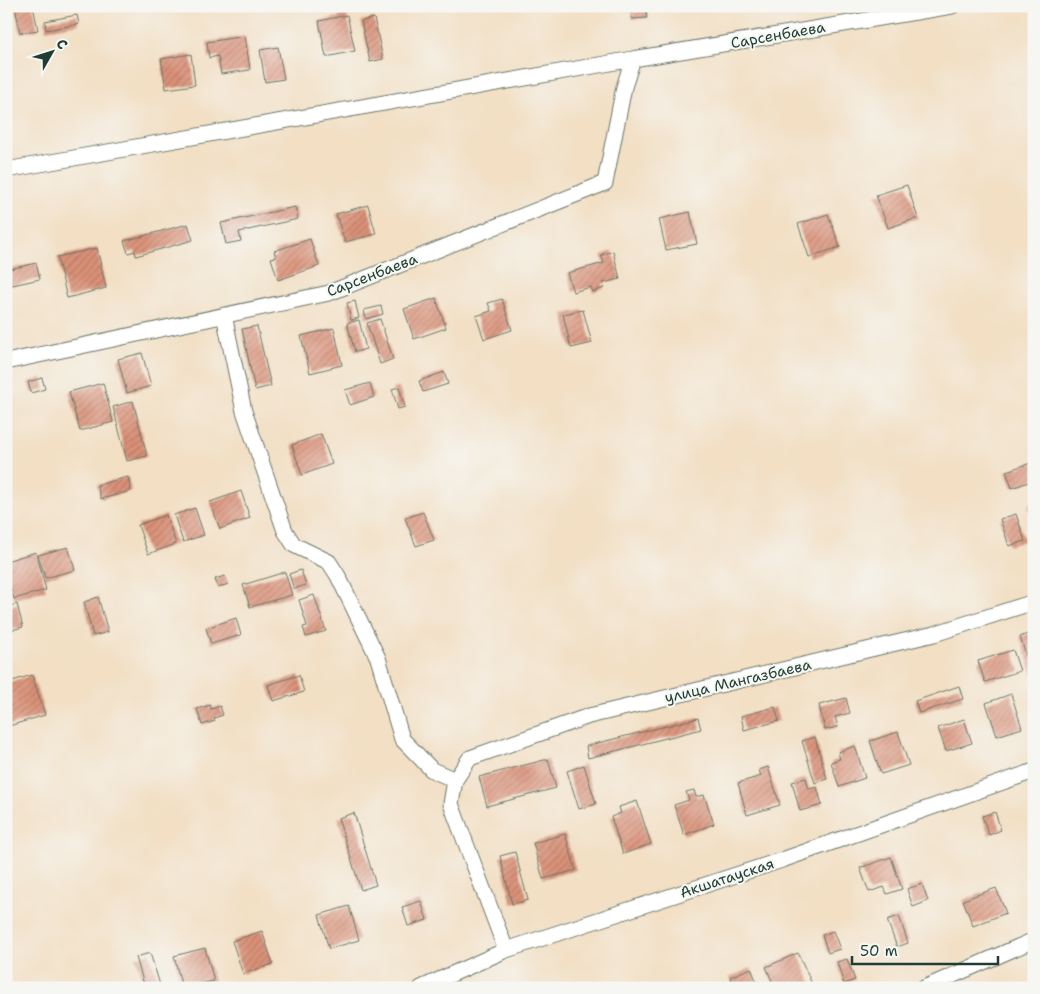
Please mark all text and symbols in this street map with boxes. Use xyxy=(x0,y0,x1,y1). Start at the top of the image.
street label: Сарсенбаева xyxy=(729,17,827,53)
north arrow xyxy=(28,28,78,78)
text: С xyxy=(52,35,72,53)
street label: Сарсенбаева xyxy=(324,248,421,301)
street label: улица Мангазбаева xyxy=(663,654,814,708)
street label: Акшатауская xyxy=(677,853,777,903)
scale bar xyxy=(852,934,999,966)
text: 50 m xyxy=(860,941,898,961)

